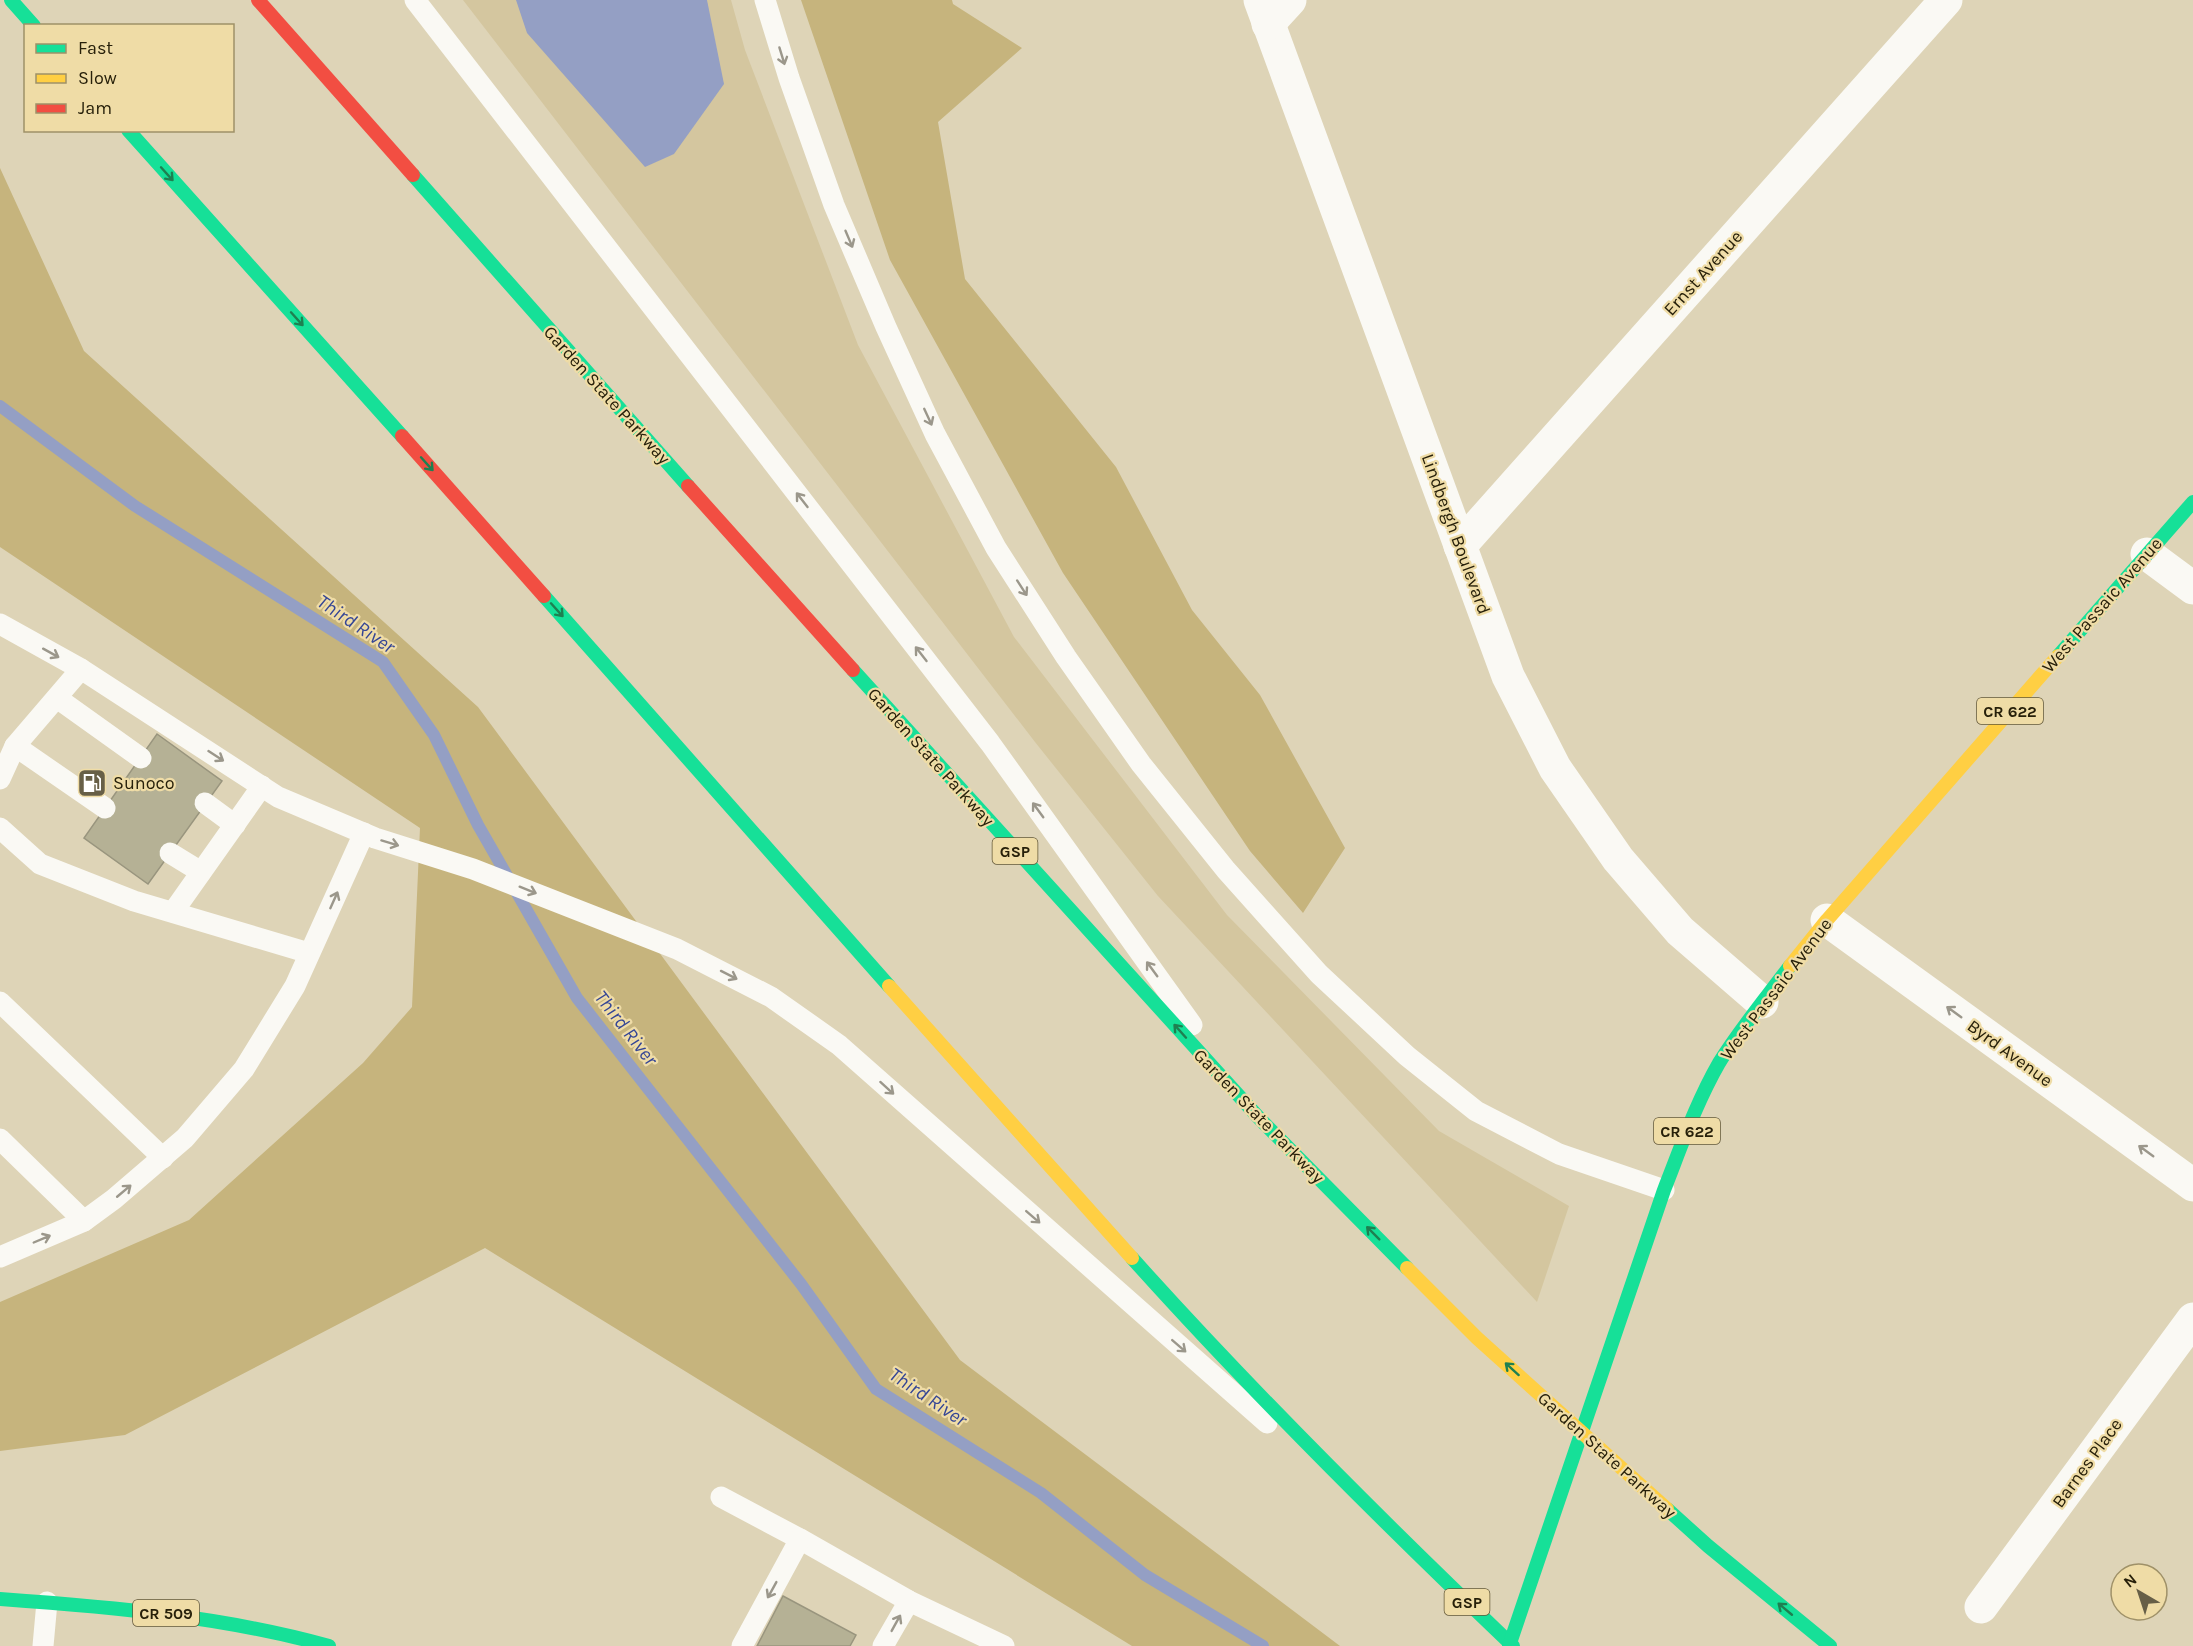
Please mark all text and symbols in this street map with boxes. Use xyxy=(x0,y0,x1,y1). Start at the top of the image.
legend xyxy=(24,24,234,132)
text: Fast xyxy=(78,37,113,59)
one-way arrow xyxy=(777,46,788,65)
text: Slow xyxy=(78,67,117,89)
text: Jam xyxy=(78,97,112,119)
one-way arrow xyxy=(160,166,174,181)
street label: Ernst Avenue xyxy=(1659,226,1747,320)
one-way arrow xyxy=(844,229,855,248)
one-way arrow xyxy=(290,311,304,326)
street label: Garden State Parkway xyxy=(539,321,675,469)
one-way arrow xyxy=(922,408,934,426)
street label: Lindbergh Boulevard xyxy=(1417,451,1495,617)
one-way arrow xyxy=(420,457,434,472)
one-way arrow xyxy=(795,492,808,508)
street label: West Passaic Avenue xyxy=(2037,533,2167,677)
one-way arrow xyxy=(1016,579,1028,596)
water label: Third River xyxy=(313,590,400,659)
one-way arrow xyxy=(550,602,564,617)
one-way arrow xyxy=(915,646,928,662)
one-way arrow xyxy=(42,647,59,659)
street label: Garden State Parkway xyxy=(863,683,999,831)
road number: CR 622 xyxy=(1977,698,2043,724)
one-way arrow xyxy=(207,751,224,763)
fuel station icon: Sunoco xyxy=(76,767,108,799)
place label: Sunoco xyxy=(113,772,175,794)
one-way arrow xyxy=(1032,803,1044,819)
one-way arrow xyxy=(380,838,399,849)
road number: GSP xyxy=(992,838,1038,864)
one-way arrow xyxy=(518,885,537,896)
one-way arrow xyxy=(328,892,340,910)
street label: West Passaic Avenue xyxy=(1715,914,1837,1064)
one-way arrow xyxy=(1145,961,1158,977)
one-way arrow xyxy=(719,970,737,982)
water label: Third River xyxy=(590,986,663,1071)
one-way arrow xyxy=(1946,1006,1962,1018)
street label: Byrd Avenue xyxy=(1963,1015,2057,1091)
one-way arrow xyxy=(1173,1024,1187,1039)
street label: Garden State Parkway xyxy=(1189,1044,1329,1188)
one-way arrow xyxy=(879,1081,894,1095)
road number: CR 622 xyxy=(1654,1118,1720,1144)
one-way arrow xyxy=(2138,1145,2154,1157)
one-way arrow xyxy=(116,1184,131,1198)
one-way arrow xyxy=(1025,1210,1040,1224)
one-way arrow xyxy=(1365,1225,1380,1240)
one-way arrow xyxy=(32,1233,51,1244)
one-way arrow xyxy=(1172,1339,1187,1353)
one-way arrow xyxy=(1505,1362,1520,1376)
water label: Third River xyxy=(885,1363,972,1432)
street label: Garden State Parkway xyxy=(1533,1387,1681,1523)
street label: Barnes Place xyxy=(2047,1414,2127,1512)
north arrow xyxy=(2109,1562,2169,1622)
text: N xyxy=(2119,1570,2140,1592)
one-way arrow xyxy=(766,1581,777,1599)
road number: GSP xyxy=(1444,1589,1490,1615)
road number: CR 509 xyxy=(133,1600,199,1626)
one-way arrow xyxy=(1777,1602,1793,1615)
one-way arrow xyxy=(891,1615,902,1633)

